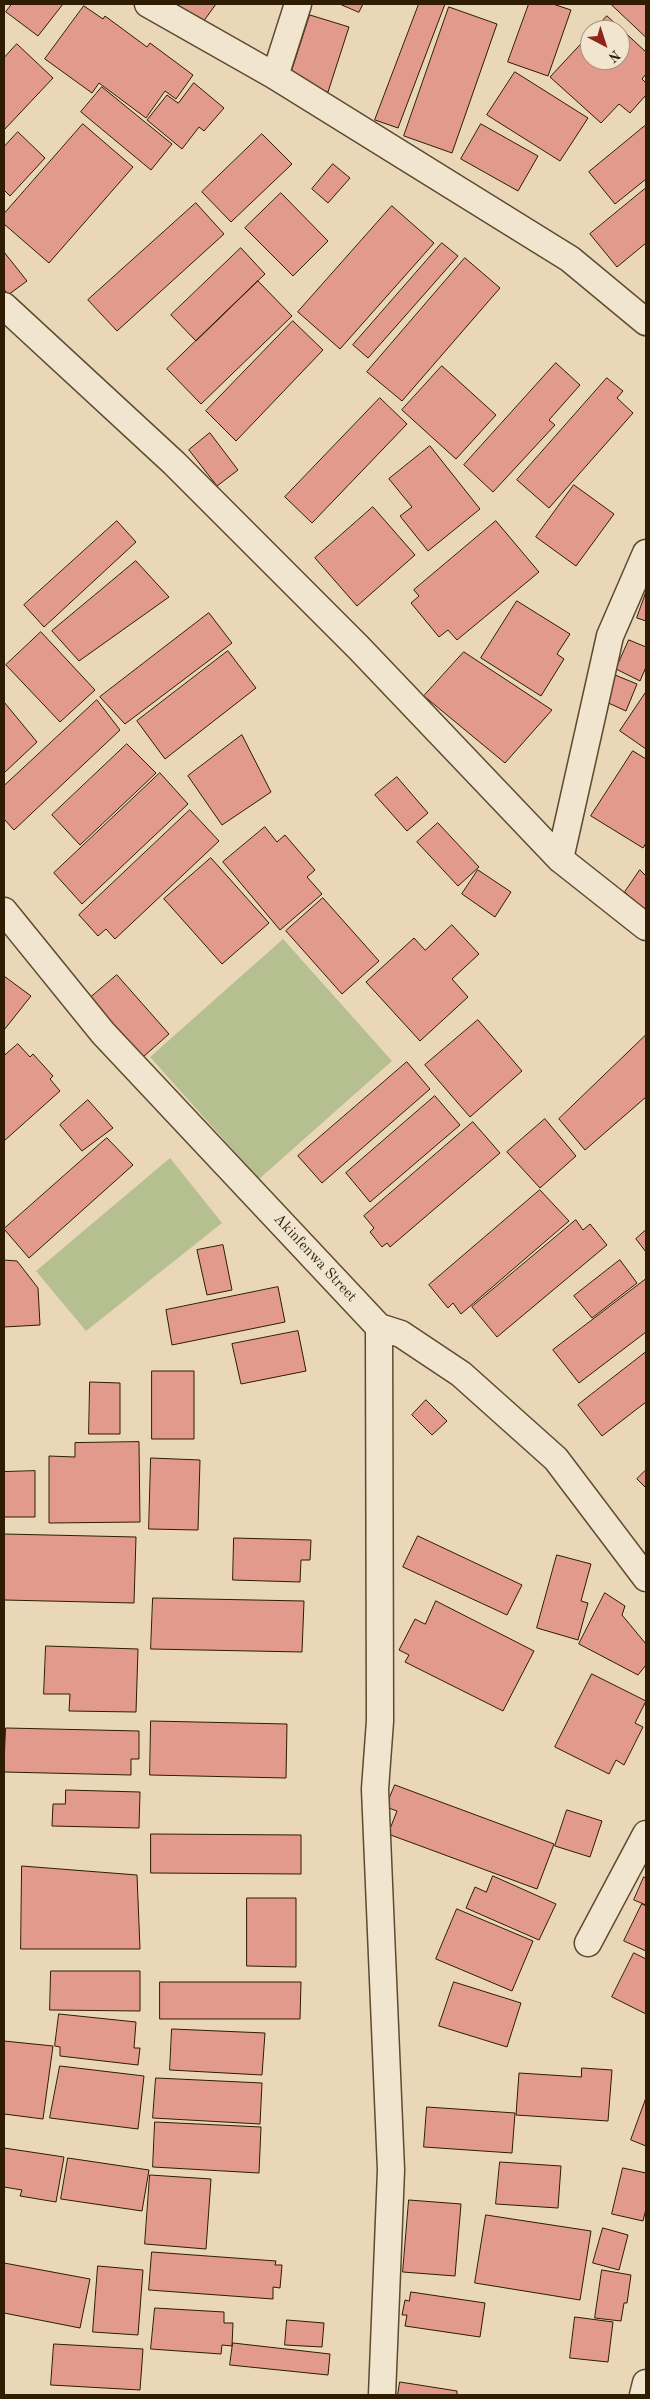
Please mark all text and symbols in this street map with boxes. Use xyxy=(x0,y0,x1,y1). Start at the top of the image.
north arrow xyxy=(580,20,630,70)
text: N xyxy=(605,47,623,65)
street label: Akinfenwa Street xyxy=(270,1210,360,1306)

